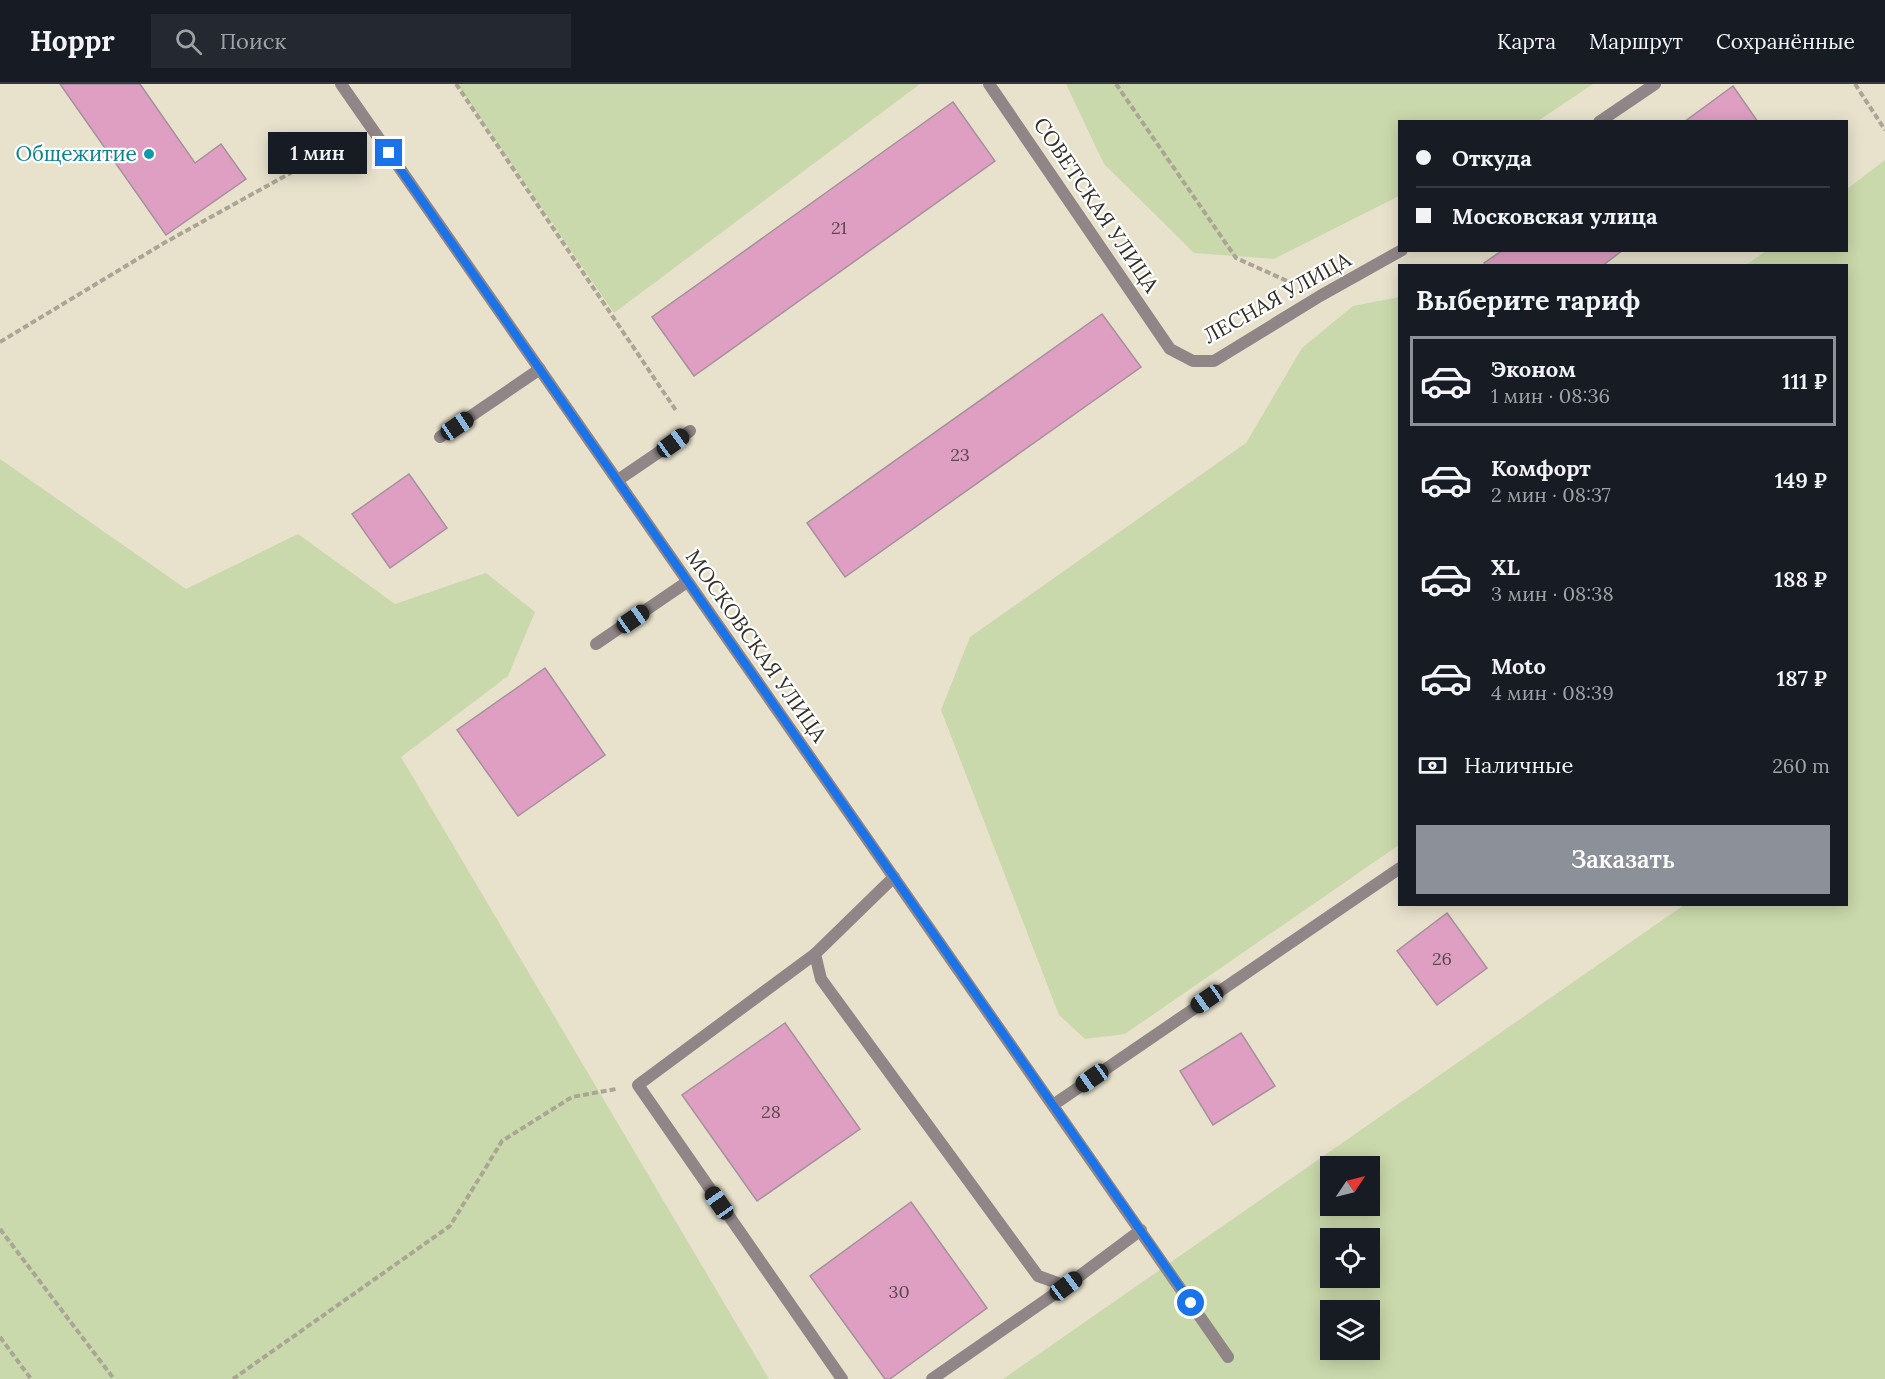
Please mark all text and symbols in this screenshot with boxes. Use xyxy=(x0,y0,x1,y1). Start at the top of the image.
search box xyxy=(151,14,571,68)
text: Hoppr xyxy=(30,23,115,59)
icon: search xyxy=(172,25,205,58)
text: Поиск xyxy=(220,27,286,55)
text: Карта xyxy=(1497,28,1556,55)
text: Маршрут xyxy=(1589,28,1683,55)
text: Сохранённые xyxy=(1716,28,1855,55)
street label: СОВЕТСКАЯ УЛИЦА xyxy=(1028,112,1166,298)
callout: 1 мин xyxy=(269,132,368,174)
route end xyxy=(375,139,402,166)
place label: Общежитие xyxy=(16,140,137,167)
text: 1 мин xyxy=(290,140,345,165)
text: Откуда xyxy=(1452,144,1532,172)
marker: Общежитие xyxy=(142,147,156,161)
text: Московская улица xyxy=(1452,202,1658,230)
house number: 21 xyxy=(831,216,847,239)
street label: ЛЕСНАЯ УЛИЦА xyxy=(1198,245,1356,349)
text: Выберите тариф xyxy=(1416,283,1640,317)
icon: car xyxy=(1419,354,1473,408)
text: Эконом xyxy=(1491,355,1576,383)
text: 111 ₽ xyxy=(1782,367,1827,395)
text: 1 мин · 08:36 xyxy=(1491,383,1610,408)
car xyxy=(437,408,477,444)
car xyxy=(653,425,693,461)
house number: 23 xyxy=(950,443,970,466)
icon: car xyxy=(1419,453,1473,507)
text: Комфорт xyxy=(1491,454,1591,482)
text: 149 ₽ xyxy=(1775,466,1827,494)
text: 2 мин · 08:37 xyxy=(1491,482,1611,507)
street label: МОСКОВСКАЯ УЛИЦА xyxy=(680,544,834,748)
icon: car xyxy=(1419,552,1473,606)
text: XL xyxy=(1491,553,1520,581)
text: 188 ₽ xyxy=(1774,565,1827,593)
text: 3 мин · 08:38 xyxy=(1491,581,1614,606)
car xyxy=(613,601,653,637)
icon: car xyxy=(1419,651,1473,705)
text: Moto xyxy=(1491,652,1546,680)
text: 187 ₽ xyxy=(1777,664,1827,692)
text: 4 мин · 08:39 xyxy=(1491,680,1614,705)
icon: cash xyxy=(1416,749,1449,782)
text: Наличные xyxy=(1464,751,1573,779)
text: 260 m xyxy=(1772,753,1830,778)
button: Заказать xyxy=(1416,825,1830,894)
house number: 26 xyxy=(1432,947,1452,970)
car xyxy=(1187,981,1227,1017)
car xyxy=(1072,1060,1112,1096)
house number: 28 xyxy=(761,1100,781,1123)
north arrow xyxy=(1320,1156,1380,1216)
map controls xyxy=(1320,1156,1380,1360)
car xyxy=(701,1183,737,1223)
button: locate xyxy=(1320,1228,1380,1288)
car xyxy=(1046,1268,1086,1304)
house number: 30 xyxy=(888,1280,910,1303)
route start xyxy=(1177,1289,1204,1316)
button: layers xyxy=(1320,1300,1380,1360)

